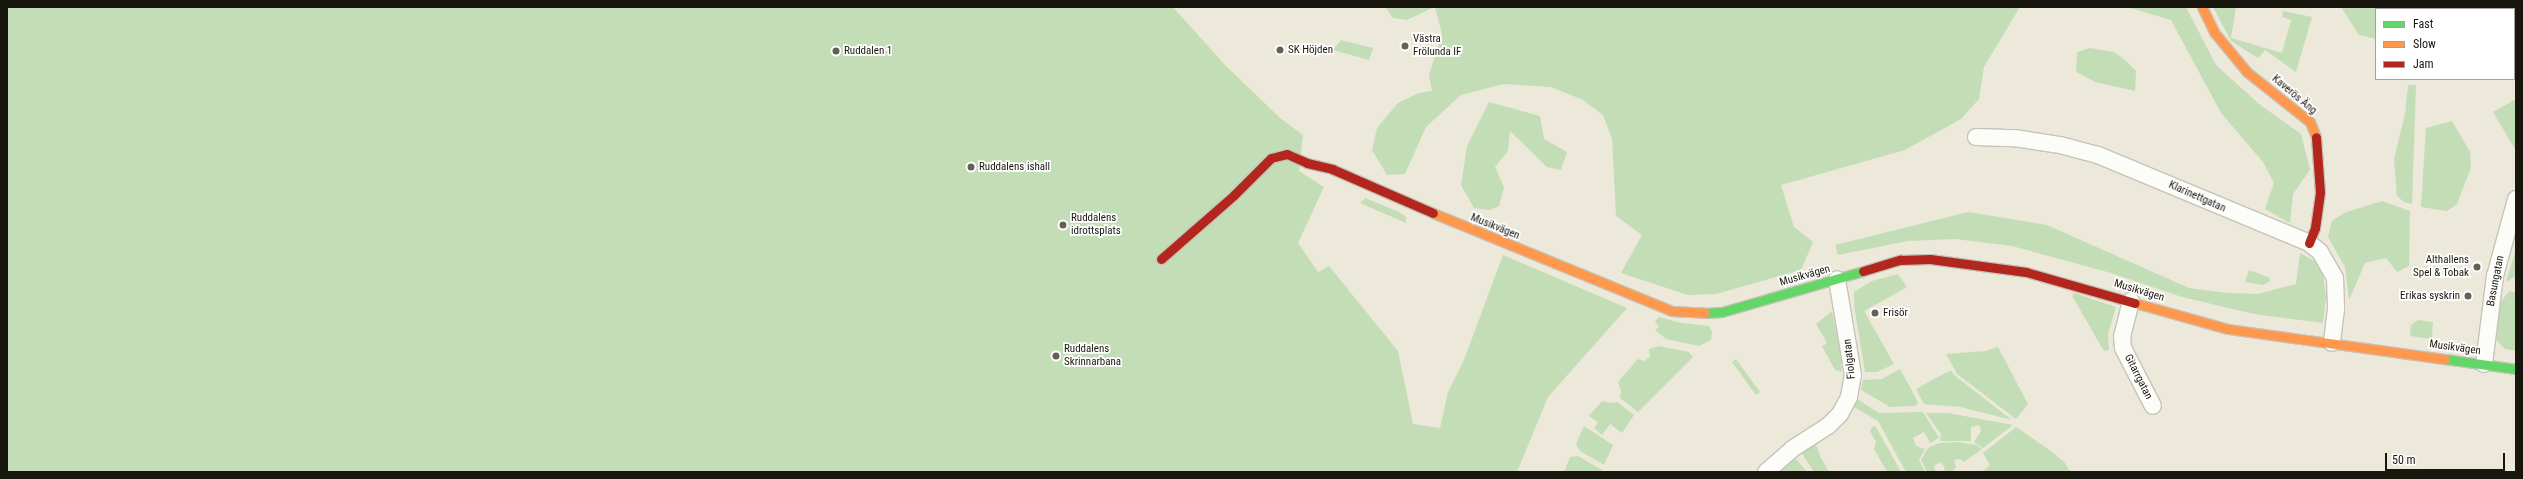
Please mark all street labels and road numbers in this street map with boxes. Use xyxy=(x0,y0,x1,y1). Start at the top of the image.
street label: Kaverös Äng xyxy=(2269,72,2319,118)
street label: Klarinettgatan xyxy=(2166,179,2228,215)
street label: Musikvägen xyxy=(1468,211,1522,243)
street label: Basungatan xyxy=(2485,254,2507,308)
street label: Musikvägen xyxy=(1778,262,1832,290)
street label: Musikvägen xyxy=(2112,277,2166,305)
street label: Fiolgatan xyxy=(1841,338,1859,380)
street label: Musikvägen xyxy=(2428,338,2482,358)
street label: Gitarrgatan xyxy=(2121,352,2155,402)

